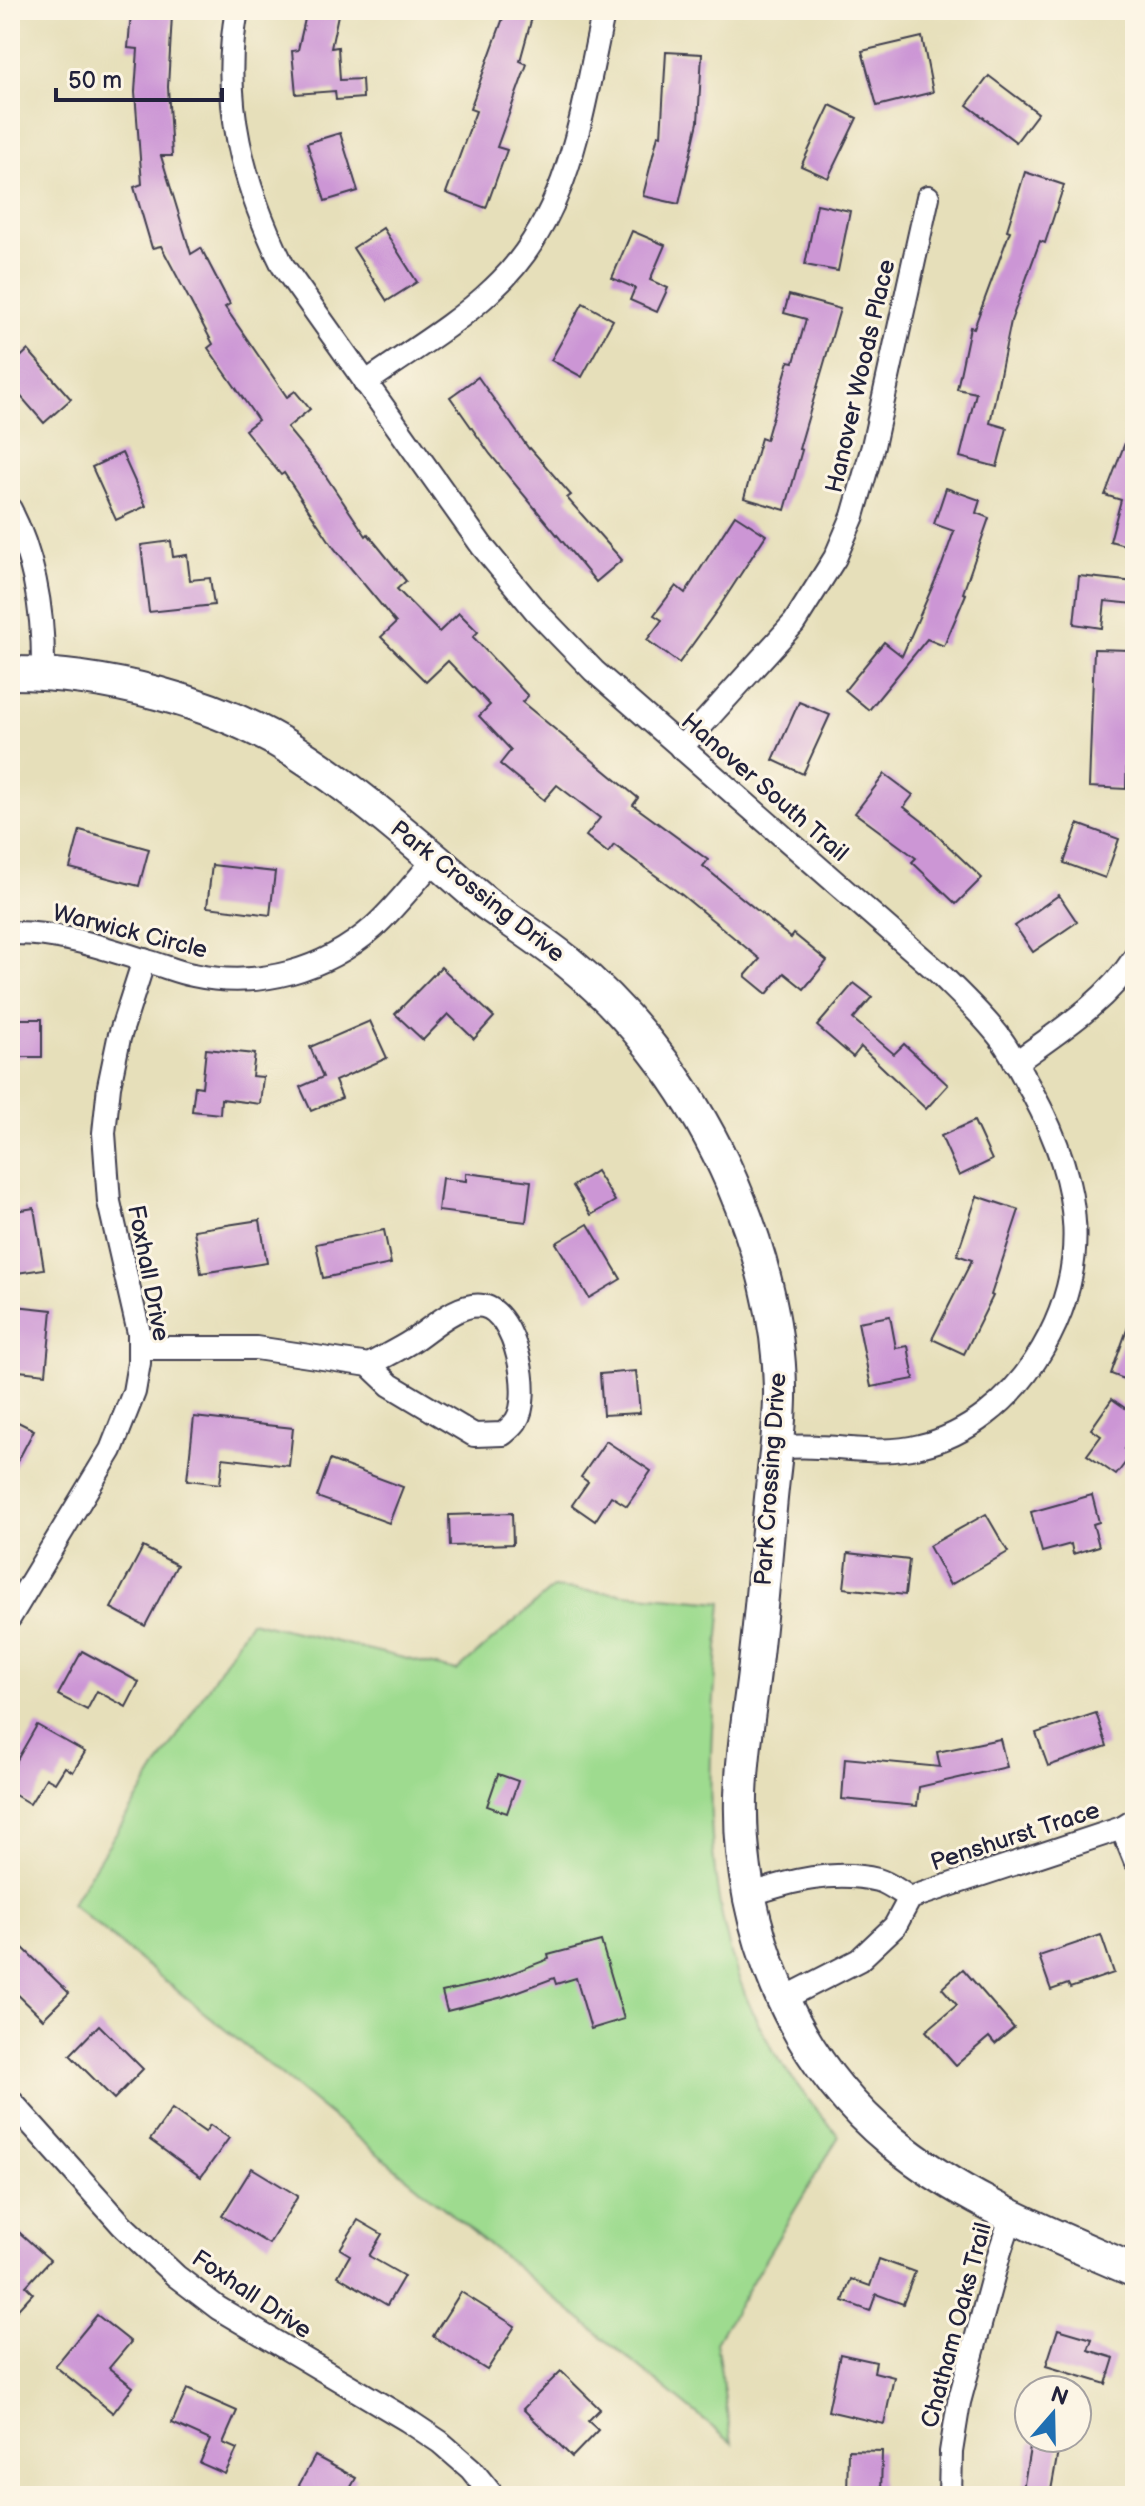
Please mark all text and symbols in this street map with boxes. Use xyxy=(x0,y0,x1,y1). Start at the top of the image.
scale bar xyxy=(56,52,222,102)
text: 50 m xyxy=(68,66,122,95)
street label: Hanover Woods Place xyxy=(820,257,901,496)
street label: Hanover South Trail xyxy=(675,707,854,868)
street label: Park Crossing Drive xyxy=(385,814,571,968)
street label: Warwick Circle xyxy=(49,898,210,965)
street label: Foxhall Drive xyxy=(121,1203,176,1344)
street label: Park Crossing Drive xyxy=(749,1372,792,1586)
street label: Penshurst Trace xyxy=(927,1795,1103,1877)
street label: Chatham Oaks Trail xyxy=(915,2219,998,2431)
street label: Foxhall Drive xyxy=(186,2244,317,2345)
north arrow xyxy=(1013,2374,1093,2454)
text: N xyxy=(1047,2381,1072,2412)

